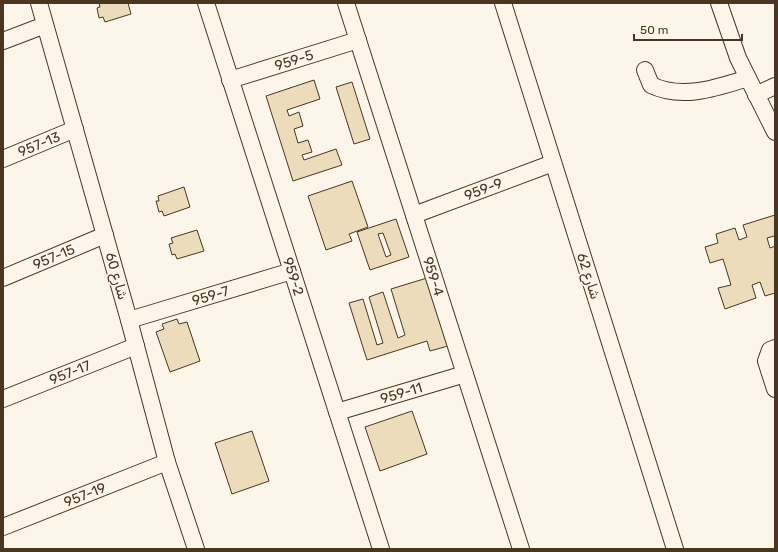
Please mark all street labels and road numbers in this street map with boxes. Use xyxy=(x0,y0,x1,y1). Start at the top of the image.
street label: 959-5 xyxy=(273,46,316,75)
street label: 957-13 xyxy=(16,128,63,161)
street label: 959-9 xyxy=(462,175,505,204)
street label: 957-15 xyxy=(30,241,77,273)
street label: شارع 60 xyxy=(100,250,131,302)
street label: شارع 62 xyxy=(571,251,604,302)
street label: 959-2 xyxy=(279,255,307,298)
street label: 959-4 xyxy=(419,255,447,298)
street label: 959-7 xyxy=(190,282,231,310)
street label: 957-17 xyxy=(47,357,93,389)
street label: 959-11 xyxy=(378,379,424,408)
street label: 957-19 xyxy=(61,479,109,511)

